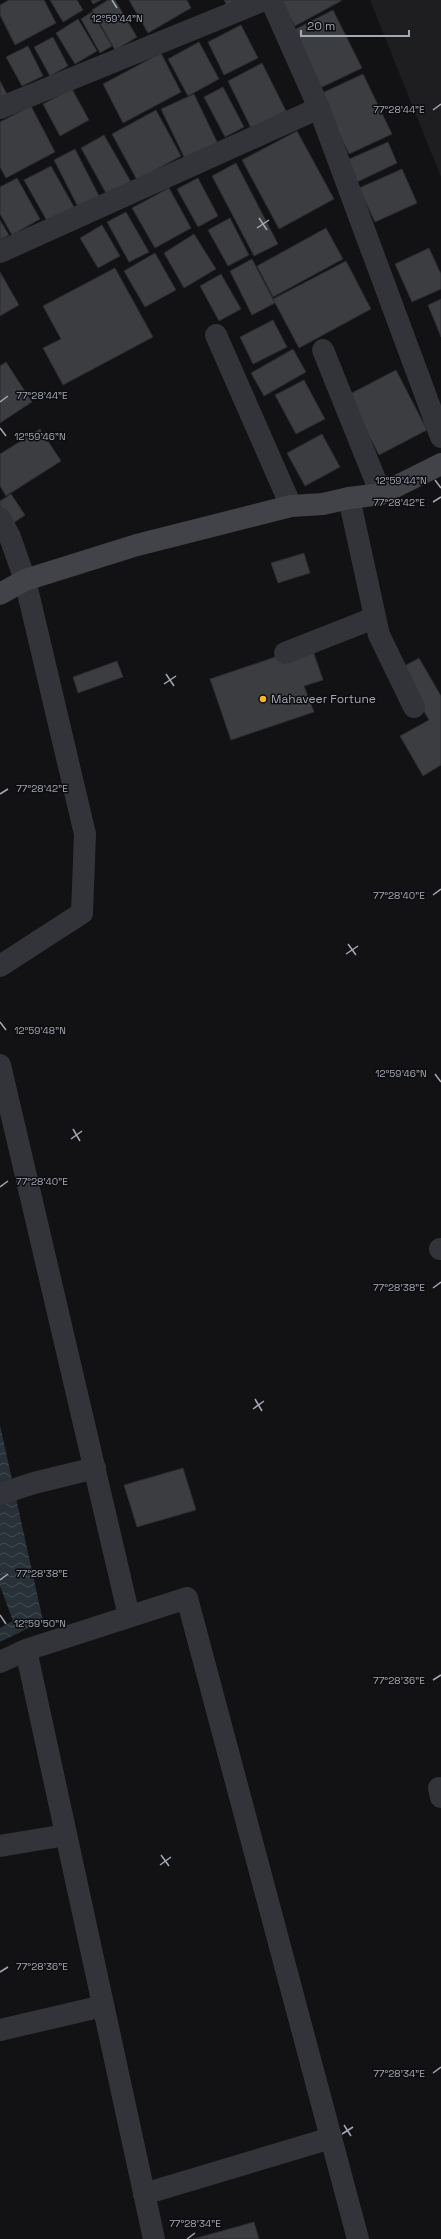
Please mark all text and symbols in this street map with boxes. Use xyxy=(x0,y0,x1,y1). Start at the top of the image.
text: 12°59'44"N xyxy=(91,12,143,25)
scale bar xyxy=(301,12,409,38)
text: 20 m xyxy=(307,18,335,34)
text: 77°28'44"E xyxy=(373,103,425,116)
text: 77°28'44"E xyxy=(16,389,68,402)
text: 12°59'46"N xyxy=(14,430,66,443)
text: 12°59'44"N xyxy=(375,474,427,487)
text: 77°28'42"E xyxy=(373,496,425,509)
place label: Mahaveer Fortune xyxy=(271,691,376,707)
marker: Mahaveer Fortune xyxy=(258,694,268,704)
text: 77°28'42"E xyxy=(16,782,68,795)
text: 77°28'40"E xyxy=(373,889,425,902)
text: 12°59'48"N xyxy=(14,1024,66,1037)
text: 12°59'46"N xyxy=(375,1067,427,1080)
text: 77°28'40"E xyxy=(16,1175,68,1188)
text: 77°28'38"E xyxy=(373,1281,425,1294)
text: 77°28'38"E xyxy=(16,1567,68,1580)
text: 12°59'50"N xyxy=(14,1617,66,1630)
text: 77°28'36"E xyxy=(373,1674,425,1687)
text: 77°28'36"E xyxy=(16,1960,68,1973)
text: 77°28'34"E xyxy=(373,2067,425,2080)
text: 77°28'34"E xyxy=(169,2217,221,2230)

